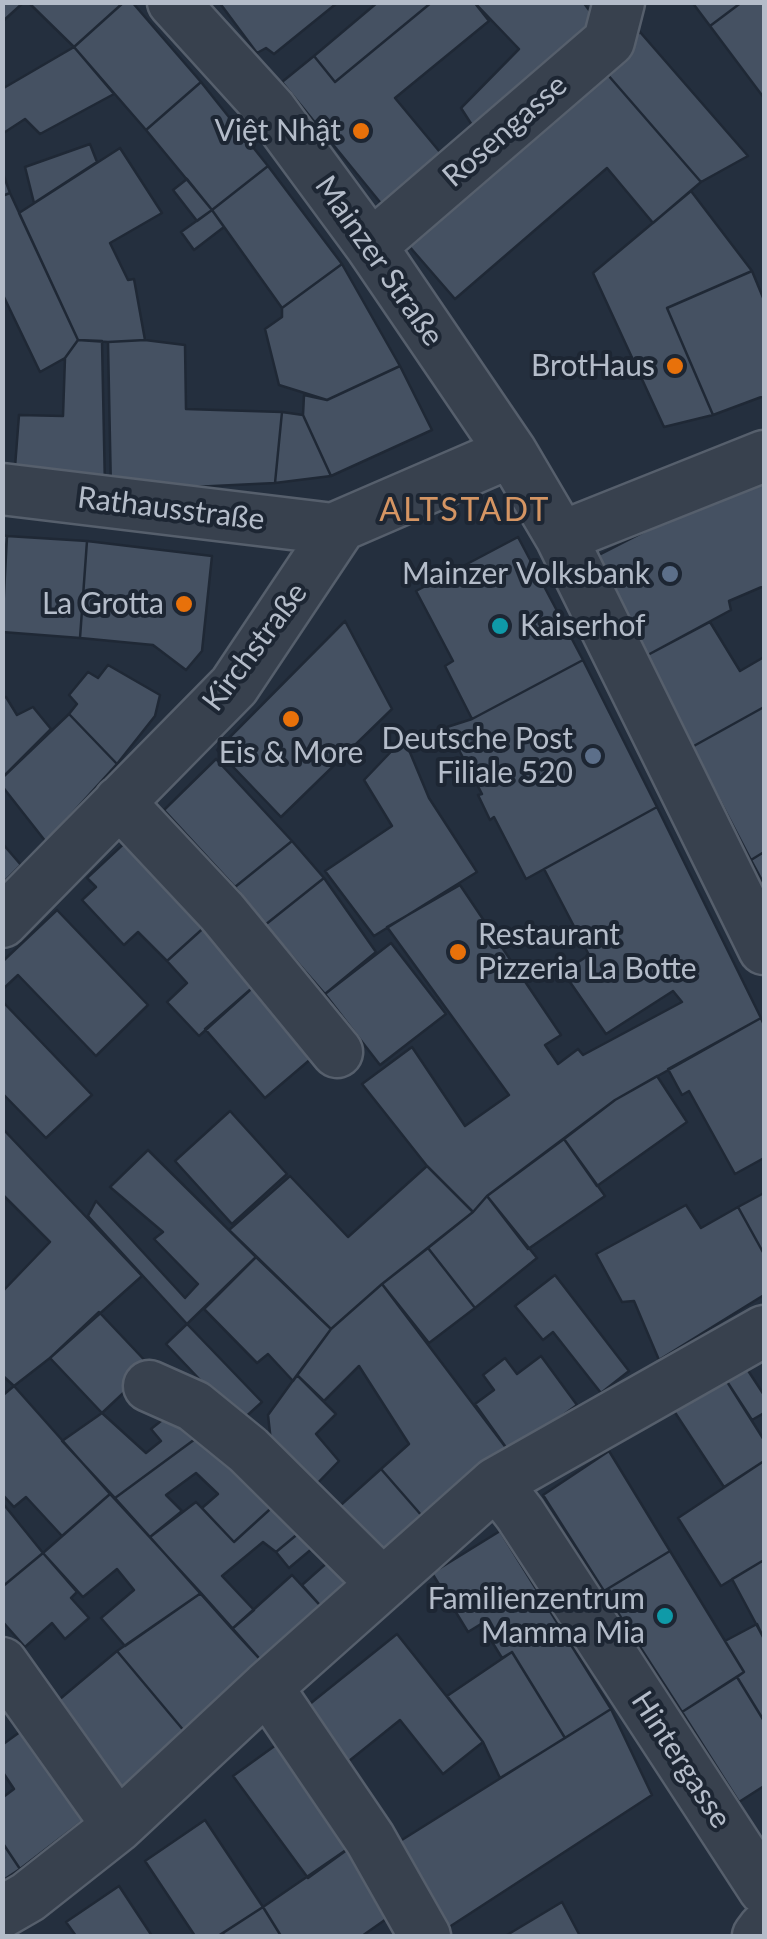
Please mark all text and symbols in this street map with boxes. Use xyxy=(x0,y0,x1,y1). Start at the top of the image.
street label: Rosengasse xyxy=(436,67,574,195)
place label: Việt Nhật xyxy=(214,113,341,149)
marker: Việt Nhật xyxy=(350,120,372,142)
street label: Mainzer Straße xyxy=(307,169,451,353)
place label: BrotHaus xyxy=(531,348,655,384)
marker: BrotHaus xyxy=(664,355,686,377)
street label: Rathausstraße xyxy=(76,480,266,538)
district label: ALTSTADT xyxy=(379,492,551,530)
place label: Mainzer Volksbank xyxy=(402,556,650,592)
marker: Mainzer Volksbank xyxy=(659,563,681,585)
street label: Kirchstraße xyxy=(195,576,315,718)
place label: La Grotta xyxy=(42,586,164,622)
marker: La Grotta xyxy=(173,593,195,615)
place label: Kaiserhof xyxy=(520,608,646,644)
marker: Kaiserhof xyxy=(489,615,511,637)
marker: Eis & More xyxy=(280,708,302,730)
place label: Deutsche Post Filiale 520 xyxy=(382,721,573,792)
place label: Eis & More xyxy=(219,735,363,771)
marker: Deutsche Post Filiale 520 xyxy=(582,745,604,767)
place label: Restaurant Pizzeria La Botte xyxy=(478,917,697,988)
marker: Restaurant Pizzeria La Botte xyxy=(447,941,469,963)
place label: Familienzentrum Mamma Mia xyxy=(428,1581,645,1652)
marker: Familienzentrum Mamma Mia xyxy=(654,1605,676,1627)
street label: Hintergasse xyxy=(623,1685,739,1835)

